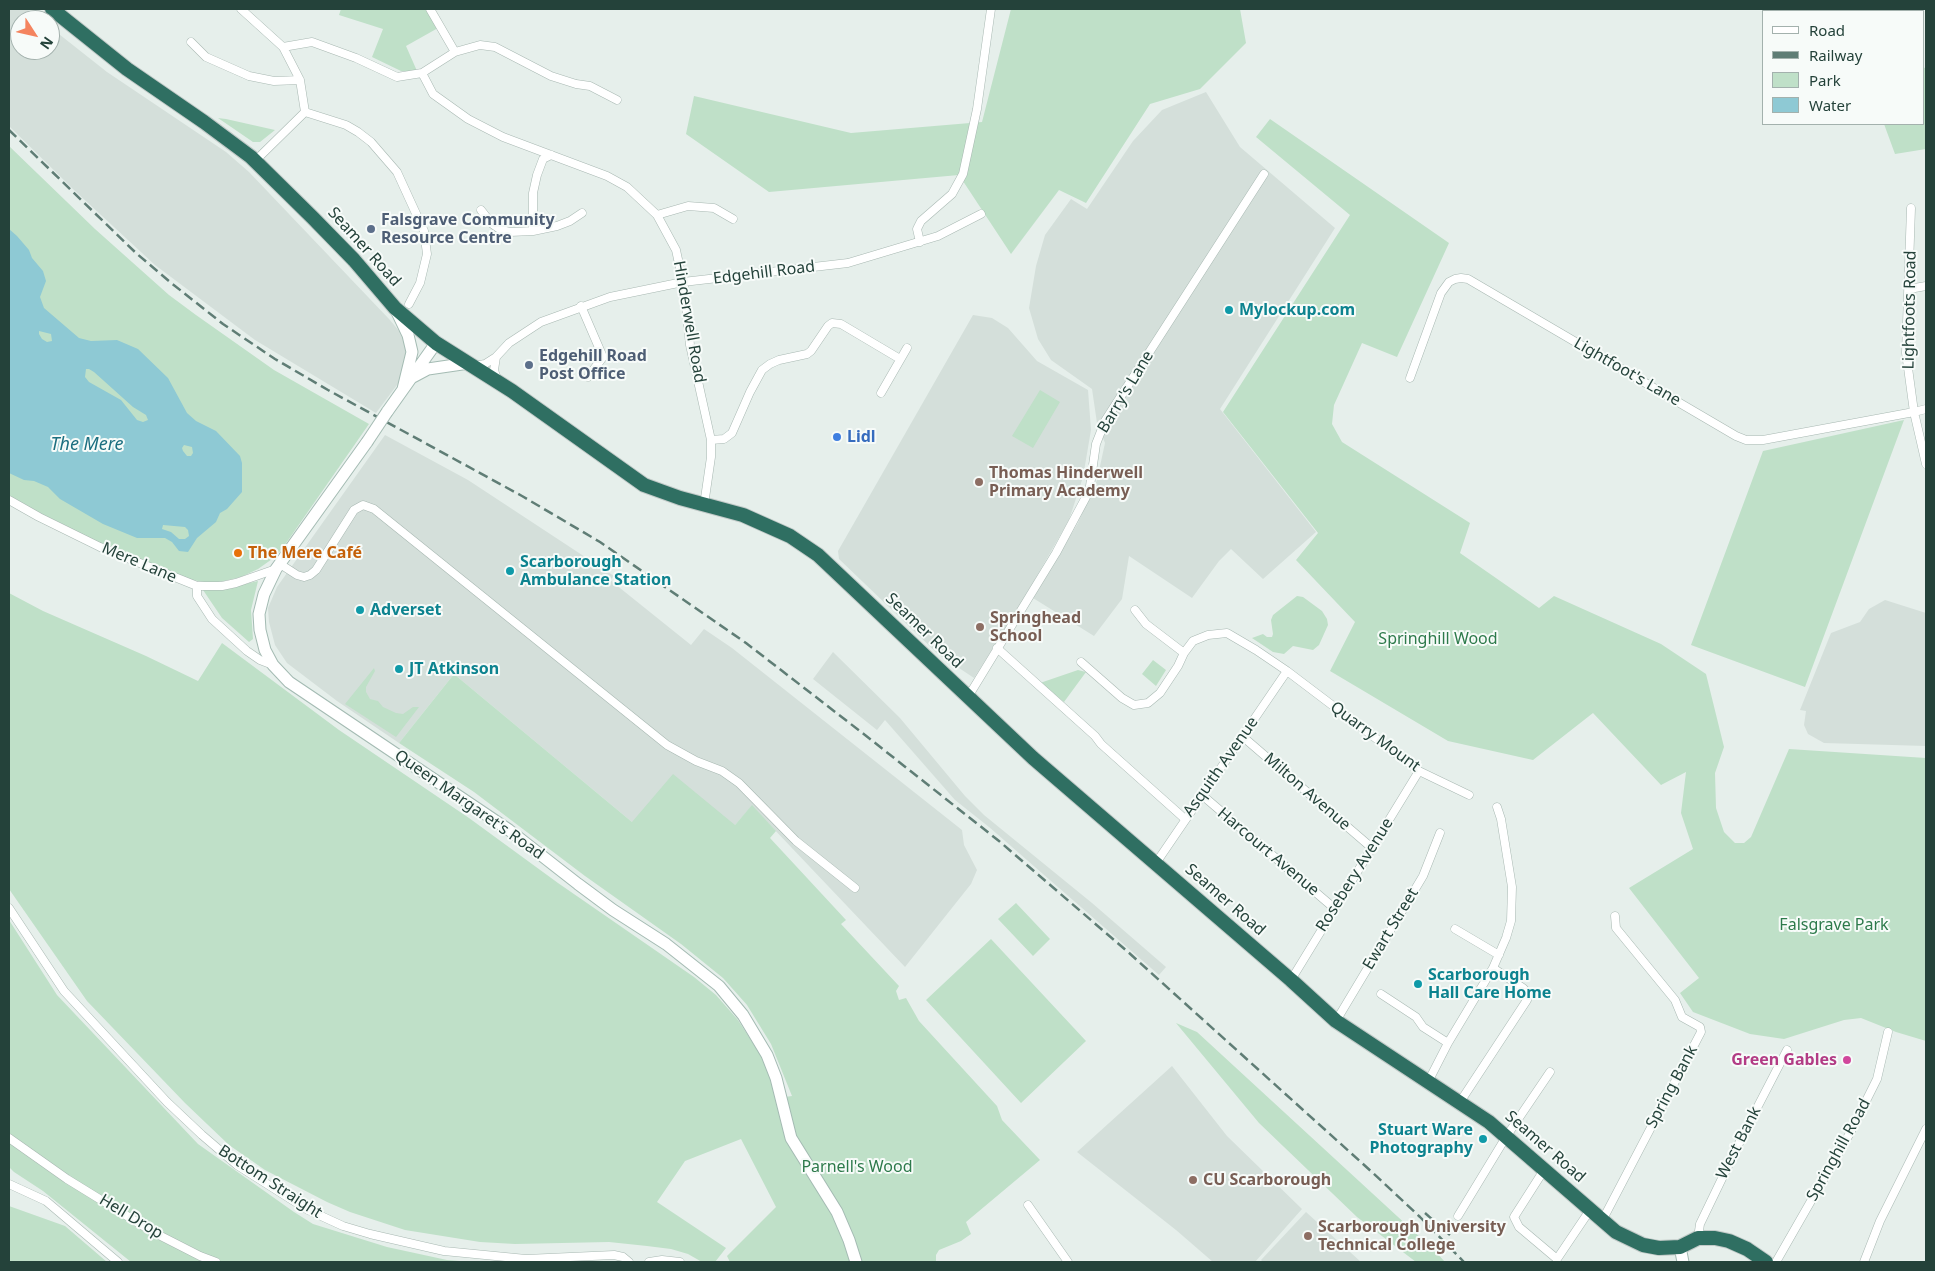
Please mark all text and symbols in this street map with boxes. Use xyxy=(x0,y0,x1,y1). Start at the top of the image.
north arrow xyxy=(10,10,60,60)
legend xyxy=(1762,10,1925,125)
text: Road xyxy=(1809,20,1845,40)
text: N xyxy=(36,33,58,53)
text: Railway xyxy=(1809,45,1862,65)
text: Park xyxy=(1809,70,1841,90)
text: Water xyxy=(1809,95,1851,115)
street label: Seamer Road xyxy=(323,203,405,291)
place label: Falsgrave Community Resource Centre xyxy=(381,210,555,248)
marker: Falsgrave Community Resource Centre xyxy=(365,223,377,235)
street label: Lightfoots Road xyxy=(1899,250,1921,370)
street label: Edgehill Road xyxy=(712,257,816,289)
street label: Hinderwell Road xyxy=(669,259,709,385)
place label: Mylockup.com xyxy=(1239,300,1355,320)
marker: Mylockup.com xyxy=(1223,304,1235,316)
street label: Lightfoot's Lane xyxy=(1570,334,1684,410)
place label: Edgehill Road Post Office xyxy=(539,346,647,384)
street label: Barry's Lane xyxy=(1094,347,1158,437)
marker: Edgehill Road Post Office xyxy=(523,359,535,371)
place label: Lidl xyxy=(847,427,876,447)
marker: Lidl xyxy=(831,431,843,443)
water label: The Mere xyxy=(50,434,124,456)
place label: Thomas Hinderwell Primary Academy xyxy=(989,463,1143,501)
marker: Thomas Hinderwell Primary Academy xyxy=(973,476,985,488)
street label: Mere Lane xyxy=(99,539,179,587)
place label: The Mere Café xyxy=(248,543,362,563)
marker: The Mere Café xyxy=(232,547,244,559)
place label: Scarborough Ambulance Station xyxy=(520,552,671,590)
marker: Scarborough Ambulance Station xyxy=(504,565,516,577)
street label: Seamer Road xyxy=(881,589,967,673)
place label: Adverset xyxy=(370,600,442,620)
marker: Adverset xyxy=(354,604,366,616)
place label: Springhead School xyxy=(990,608,1081,646)
marker: Springhead School xyxy=(974,621,986,633)
park label: Springhill Wood xyxy=(1378,629,1498,649)
place label: JT Atkinson xyxy=(409,659,499,679)
marker: JT Atkinson xyxy=(393,663,405,675)
street label: Quarry Mount xyxy=(1326,698,1424,776)
street label: Asquith Avenue xyxy=(1179,713,1263,821)
street label: Queen Margaret's Road xyxy=(391,746,547,864)
street label: Milton Avenue xyxy=(1260,749,1354,835)
street label: Harcourt Avenue xyxy=(1213,804,1323,900)
street label: Rosebery Avenue xyxy=(1312,815,1398,935)
street label: Seamer Road xyxy=(1181,860,1269,940)
street label: Ewart Street xyxy=(1359,885,1423,973)
park label: Falsgrave Park xyxy=(1779,915,1889,935)
place label: Scarborough Hall Care Home xyxy=(1428,965,1551,1003)
marker: Scarborough Hall Care Home xyxy=(1412,978,1424,990)
street label: Spring Bank xyxy=(1642,1042,1702,1132)
place label: Green Gables xyxy=(1731,1050,1837,1070)
marker: Green Gables xyxy=(1841,1054,1853,1066)
street label: Springhill Road xyxy=(1803,1096,1875,1204)
street label: West Bank xyxy=(1713,1103,1765,1183)
street label: Seamer Road xyxy=(1501,1107,1589,1187)
place label: Stuart Ware Photography xyxy=(1370,1120,1473,1158)
marker: Stuart Ware Photography xyxy=(1477,1133,1489,1145)
street label: Bottom Straight xyxy=(214,1141,326,1223)
park label: Parnell's Wood xyxy=(801,1157,913,1177)
place label: CU Scarborough xyxy=(1203,1170,1331,1190)
marker: CU Scarborough xyxy=(1187,1174,1199,1186)
street label: Hell Drop xyxy=(96,1191,166,1243)
place label: Scarborough University Technical College xyxy=(1318,1217,1506,1255)
marker: Scarborough University Technical College xyxy=(1302,1230,1314,1242)

